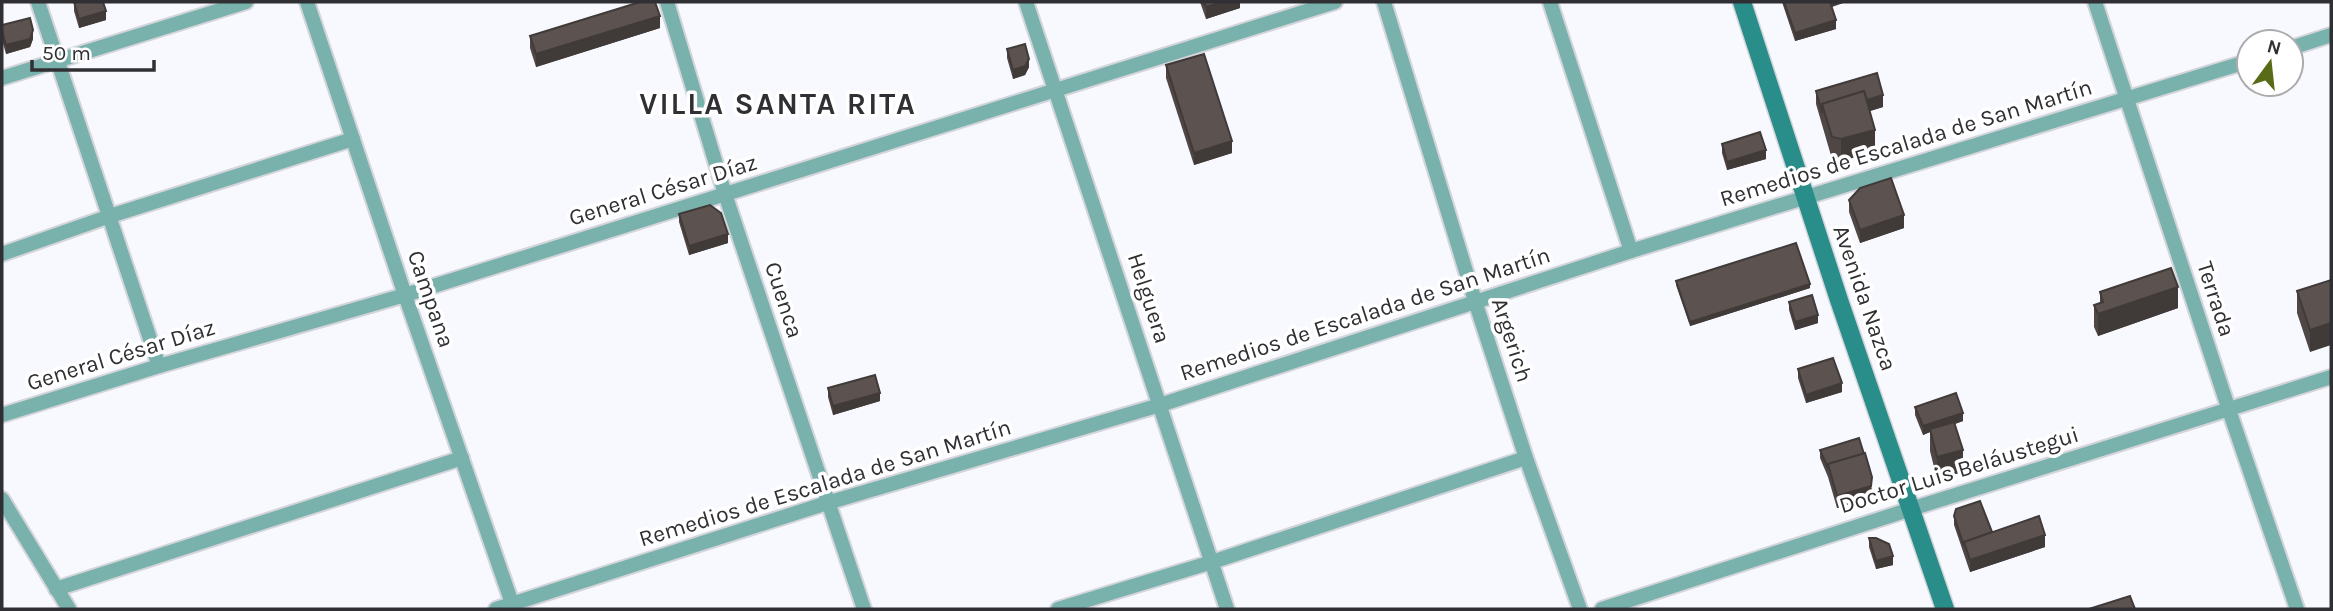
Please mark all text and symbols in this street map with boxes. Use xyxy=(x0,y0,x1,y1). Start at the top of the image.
scale bar xyxy=(32,28,154,72)
north arrow xyxy=(2235,28,2305,98)
text: N xyxy=(2265,35,2284,60)
text: 50 m xyxy=(42,41,91,65)
street label: Remedios de Escalada de San Martín xyxy=(1717,73,2095,213)
district label: VILLA SANTA RITA xyxy=(639,86,917,122)
street label: General César Díaz xyxy=(566,149,760,231)
street label: Avenida Nazca xyxy=(1827,222,1903,374)
street label: Remedios de Escalada de San Martín xyxy=(1176,241,1554,387)
street label: Campana xyxy=(402,247,460,351)
street label: Helguera xyxy=(1122,249,1176,347)
street label: Terrada xyxy=(2191,258,2241,340)
street label: Cuenca xyxy=(759,259,809,341)
street label: Argerich xyxy=(1486,295,1538,385)
street label: General César Díaz xyxy=(24,314,218,396)
street label: Remedios de Escalada de San Martín xyxy=(636,413,1014,553)
street label: Doctor Luis Beláustegui xyxy=(1836,421,2082,519)

